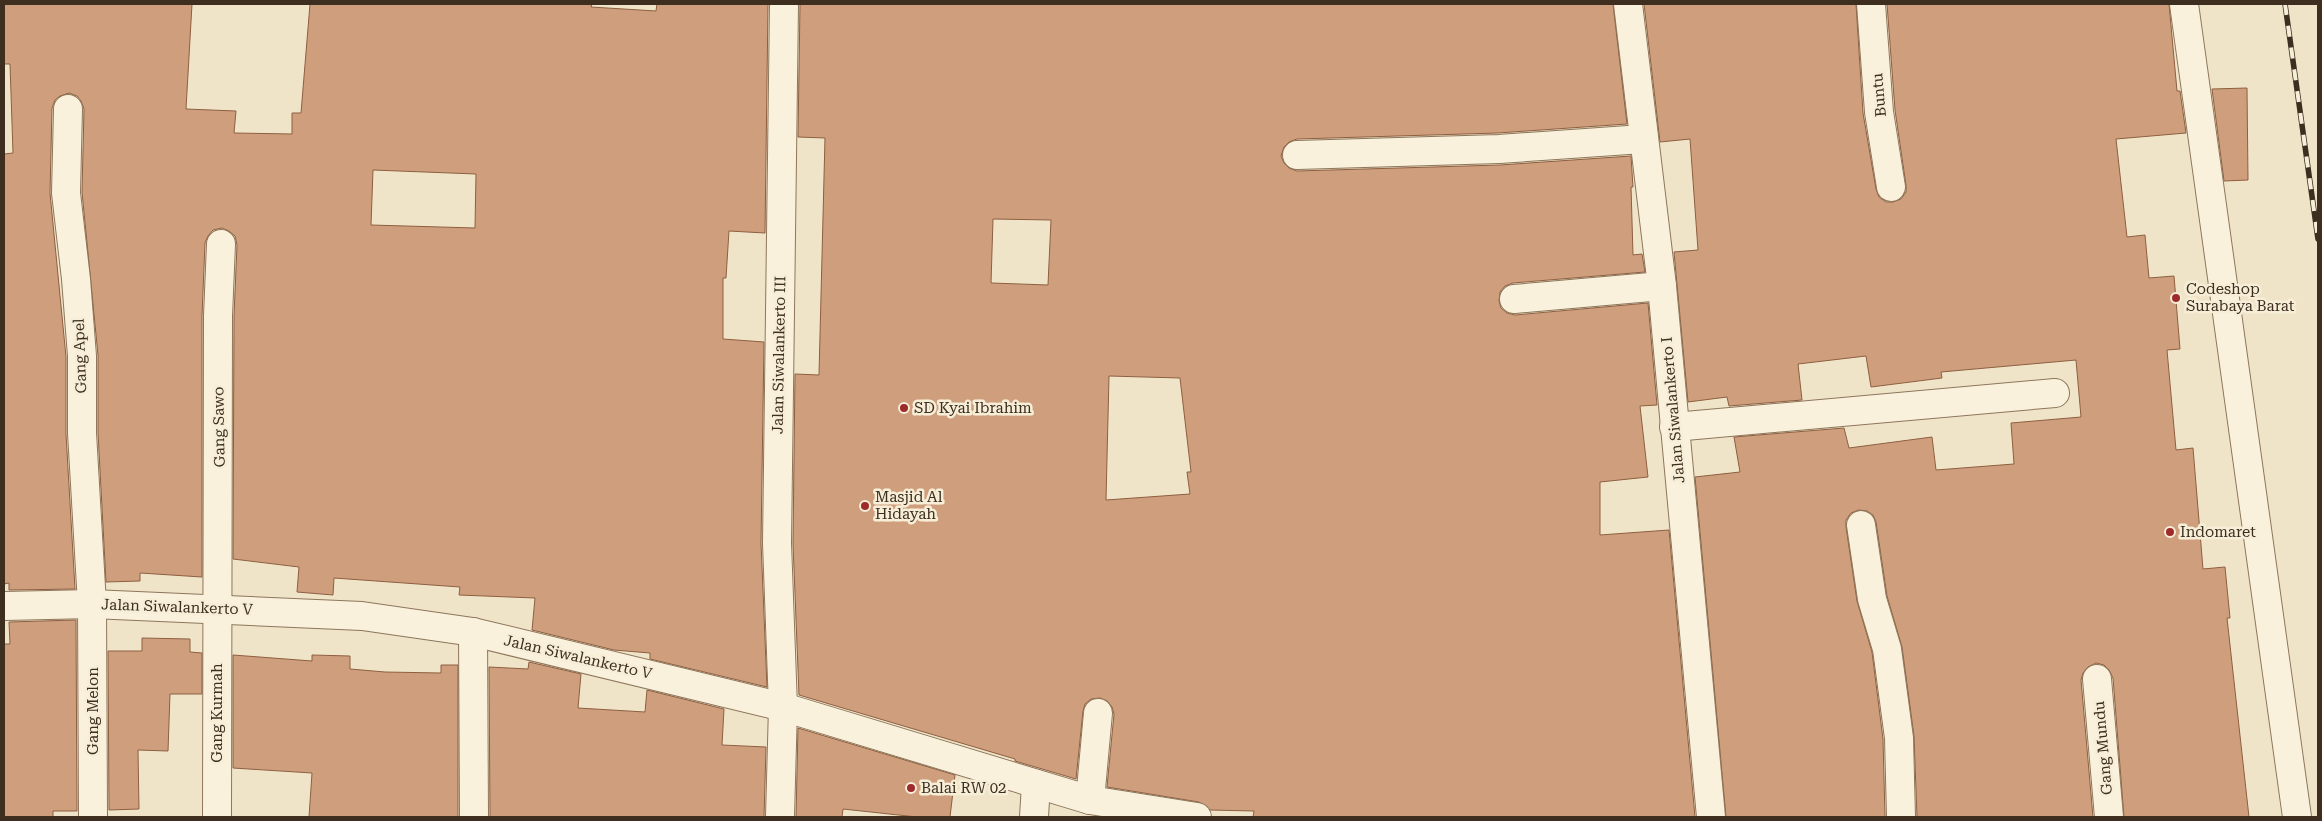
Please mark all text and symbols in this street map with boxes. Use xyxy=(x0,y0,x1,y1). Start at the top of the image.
street label: Buntu xyxy=(1868,72,1890,118)
street label: Jalan Siwalankerto III xyxy=(769,276,789,434)
place label: Codeshop Surabaya Barat xyxy=(2186,280,2295,315)
marker: Codeshop Surabaya Barat xyxy=(2170,292,2182,304)
street label: Gang Apel xyxy=(70,318,90,394)
street label: Jalan Siwalankerto I xyxy=(1658,336,1688,484)
street label: Gang Sawo xyxy=(209,387,229,467)
place label: SD Kyai Ibrahim xyxy=(914,399,1032,417)
marker: SD Kyai Ibrahim xyxy=(898,402,910,414)
place label: Masjid Al Hidayah xyxy=(875,488,943,523)
marker: Masjid Al Hidayah xyxy=(859,500,871,512)
place label: Indomaret xyxy=(2180,523,2256,541)
marker: Indomaret xyxy=(2164,526,2176,538)
street label: Jalan Siwalankerto V xyxy=(101,595,254,619)
street label: Jalan Siwalankerto V xyxy=(502,631,654,683)
street label: Gang Kurmah xyxy=(208,663,226,763)
street label: Gang Melon xyxy=(84,667,102,755)
street label: Gang Mundu xyxy=(2090,700,2116,796)
place label: Balai RW 02 xyxy=(921,779,1006,797)
marker: Balai RW 02 xyxy=(905,782,917,794)

